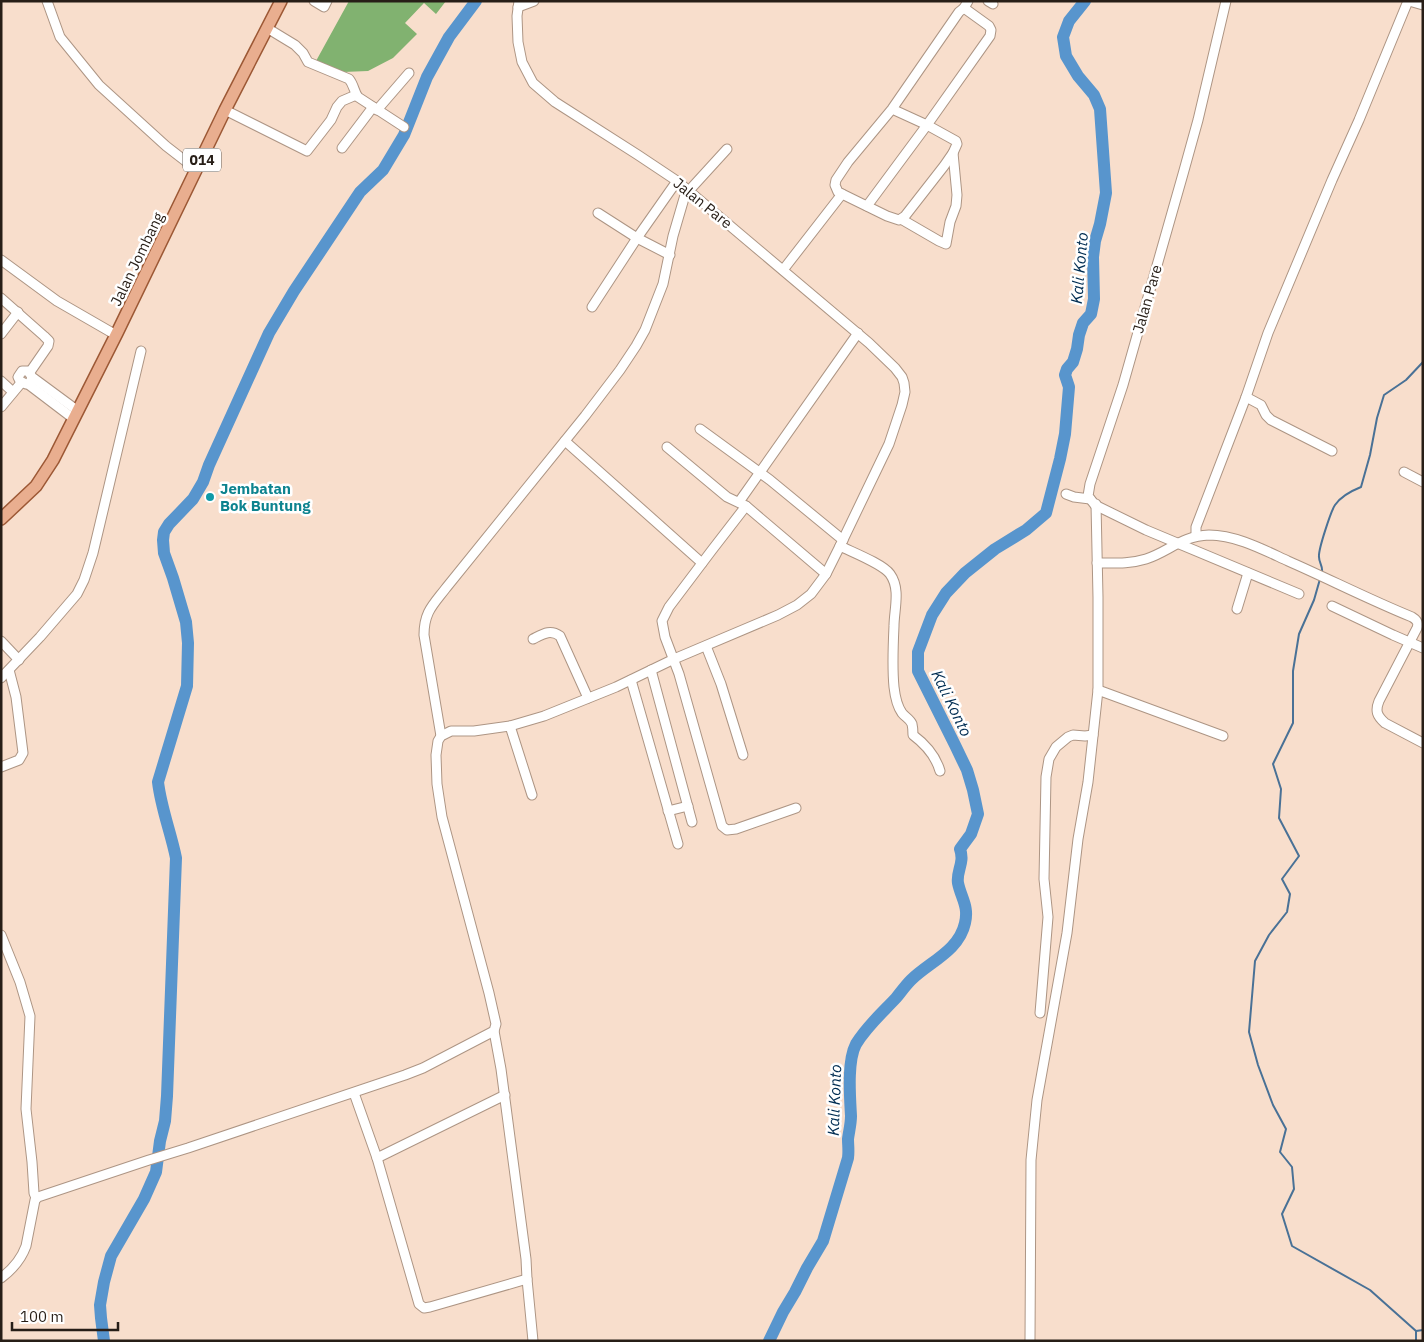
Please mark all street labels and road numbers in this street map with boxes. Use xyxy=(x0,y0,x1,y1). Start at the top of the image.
road number: 014 xyxy=(183,148,221,172)
street label: Jalan Pare xyxy=(670,173,736,233)
street label: Jalan Jombang xyxy=(106,209,168,309)
street label: Jalan Pare xyxy=(1128,263,1166,335)

